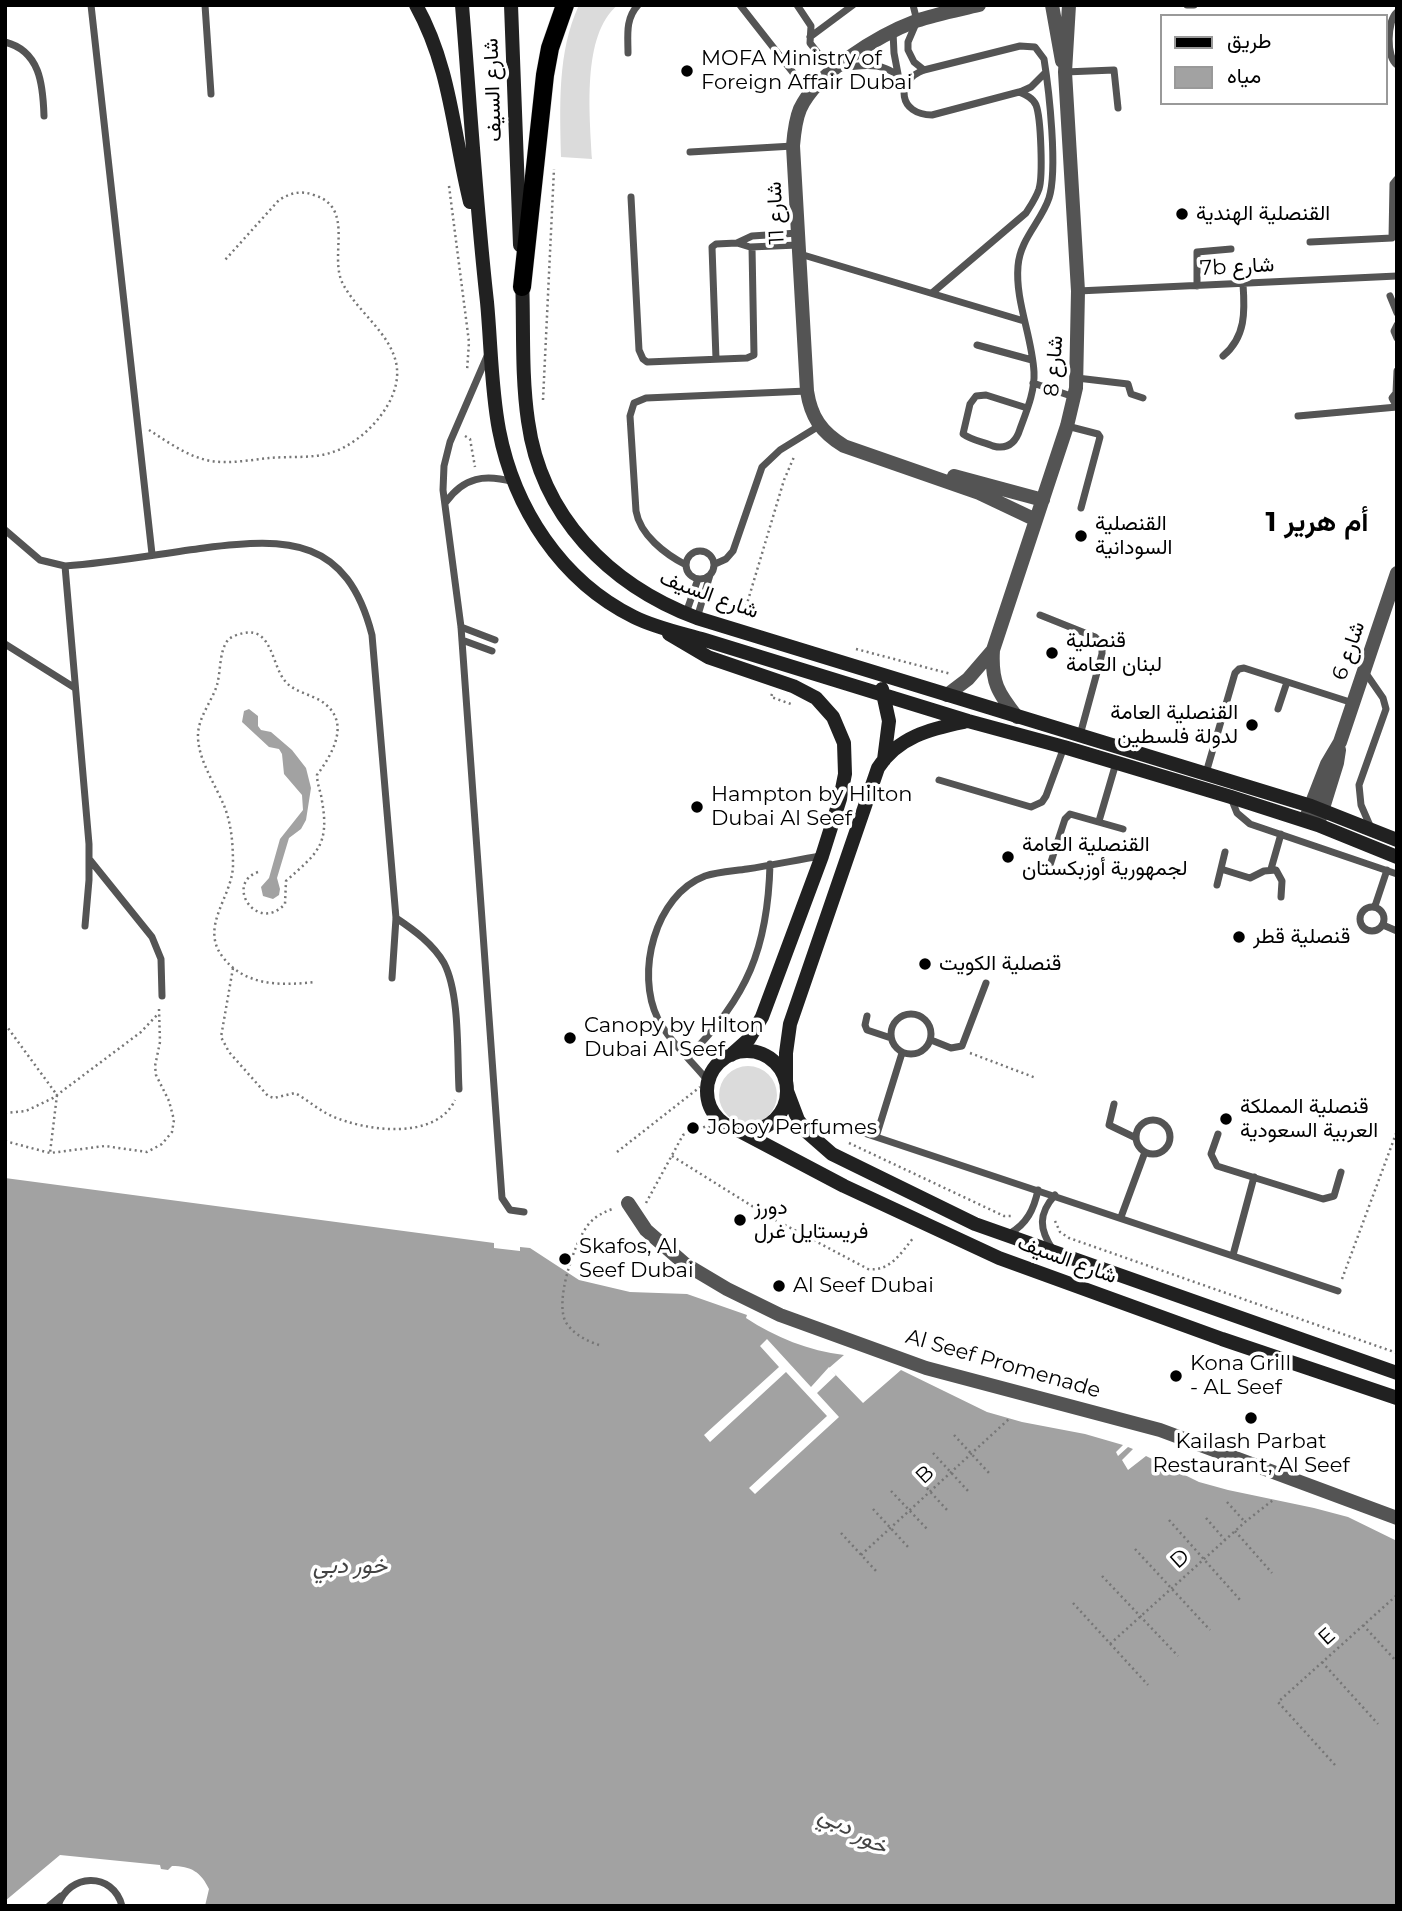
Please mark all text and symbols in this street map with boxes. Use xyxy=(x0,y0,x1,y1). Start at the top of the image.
legend xyxy=(1160,14,1388,105)
text: طريق xyxy=(1227,28,1272,53)
street label: شارع السيف xyxy=(479,38,507,142)
place label: MOFA Ministry of Foreign Affair Dubai xyxy=(701,46,912,96)
marker: MOFA Ministry of Foreign Affair Dubai xyxy=(679,63,695,79)
text: مياه xyxy=(1227,63,1261,88)
street label: شارع 11 xyxy=(762,181,790,245)
place label: القنصلية الهندية xyxy=(1196,201,1330,227)
marker: القنصلية الهندية xyxy=(1174,206,1190,222)
street label: 7b شارع xyxy=(1199,252,1275,282)
street label: شارع 8 xyxy=(1039,335,1069,397)
district label: أم هرير 1 xyxy=(1265,506,1369,540)
place label: القنصلية السودانية xyxy=(1095,511,1172,561)
marker: القنصلية السودانية xyxy=(1073,528,1089,544)
street label: شارع السيف xyxy=(656,565,762,625)
street label: شارع 6 xyxy=(1327,618,1371,684)
place label: قنصلية لبنان العامة xyxy=(1066,628,1162,678)
marker: قنصلية لبنان العامة xyxy=(1044,645,1060,661)
place label: القنصلية العامة لدولة فلسطين xyxy=(1110,700,1238,750)
marker: القنصلية العامة لدولة فلسطين xyxy=(1244,717,1260,733)
place label: Hampton by Hilton Dubai Al Seef xyxy=(711,782,912,832)
marker: Hampton by Hilton Dubai Al Seef xyxy=(689,799,705,815)
place label: القنصلية العامة لجمهورية أوزبكستان xyxy=(1022,832,1188,882)
marker: القنصلية العامة لجمهورية أوزبكستان xyxy=(1000,849,1016,865)
place label: قنصلية قطر xyxy=(1253,924,1350,950)
marker: قنصلية قطر xyxy=(1231,929,1247,945)
place label: قنصلية الكويت xyxy=(939,951,1061,977)
marker: قنصلية الكويت xyxy=(917,956,933,972)
place label: Canopy by Hilton Dubai Al Seef xyxy=(584,1013,764,1063)
marker: Canopy by Hilton Dubai Al Seef xyxy=(562,1030,578,1046)
place label: قنصلية المملكة العربية السعودية xyxy=(1240,1094,1378,1144)
marker: قنصلية المملكة العربية السعودية xyxy=(1218,1111,1234,1127)
place label: Joboy Perfumes xyxy=(707,1115,877,1141)
marker: Joboy Perfumes xyxy=(685,1120,701,1136)
place label: دورز فريستايل غرل xyxy=(754,1195,868,1245)
marker: دورز فريستايل غرل xyxy=(732,1212,748,1228)
street label: شارع السيف xyxy=(1014,1230,1120,1290)
place label: Skafos, Al Seef Dubai xyxy=(579,1234,694,1284)
marker: Skafos, Al Seef Dubai xyxy=(557,1251,573,1267)
place label: Al Seef Dubai xyxy=(793,1273,934,1299)
marker: Al Seef Dubai xyxy=(771,1278,787,1294)
street label: Al Seef Promenade xyxy=(903,1324,1103,1404)
place label: Kona Grill - AL Seef xyxy=(1190,1351,1291,1401)
marker: Kona Grill - AL Seef xyxy=(1168,1368,1184,1384)
marker: Kailash Parbat Restaurant, Al Seef xyxy=(1243,1410,1259,1426)
place label: Kailash Parbat Restaurant, Al Seef xyxy=(1152,1429,1350,1479)
street label: B xyxy=(911,1460,939,1490)
street label: D xyxy=(1165,1544,1195,1574)
water label: خور دبي xyxy=(313,1552,387,1580)
street label: E xyxy=(1313,1623,1341,1651)
water label: خور دبي xyxy=(814,1801,892,1861)

